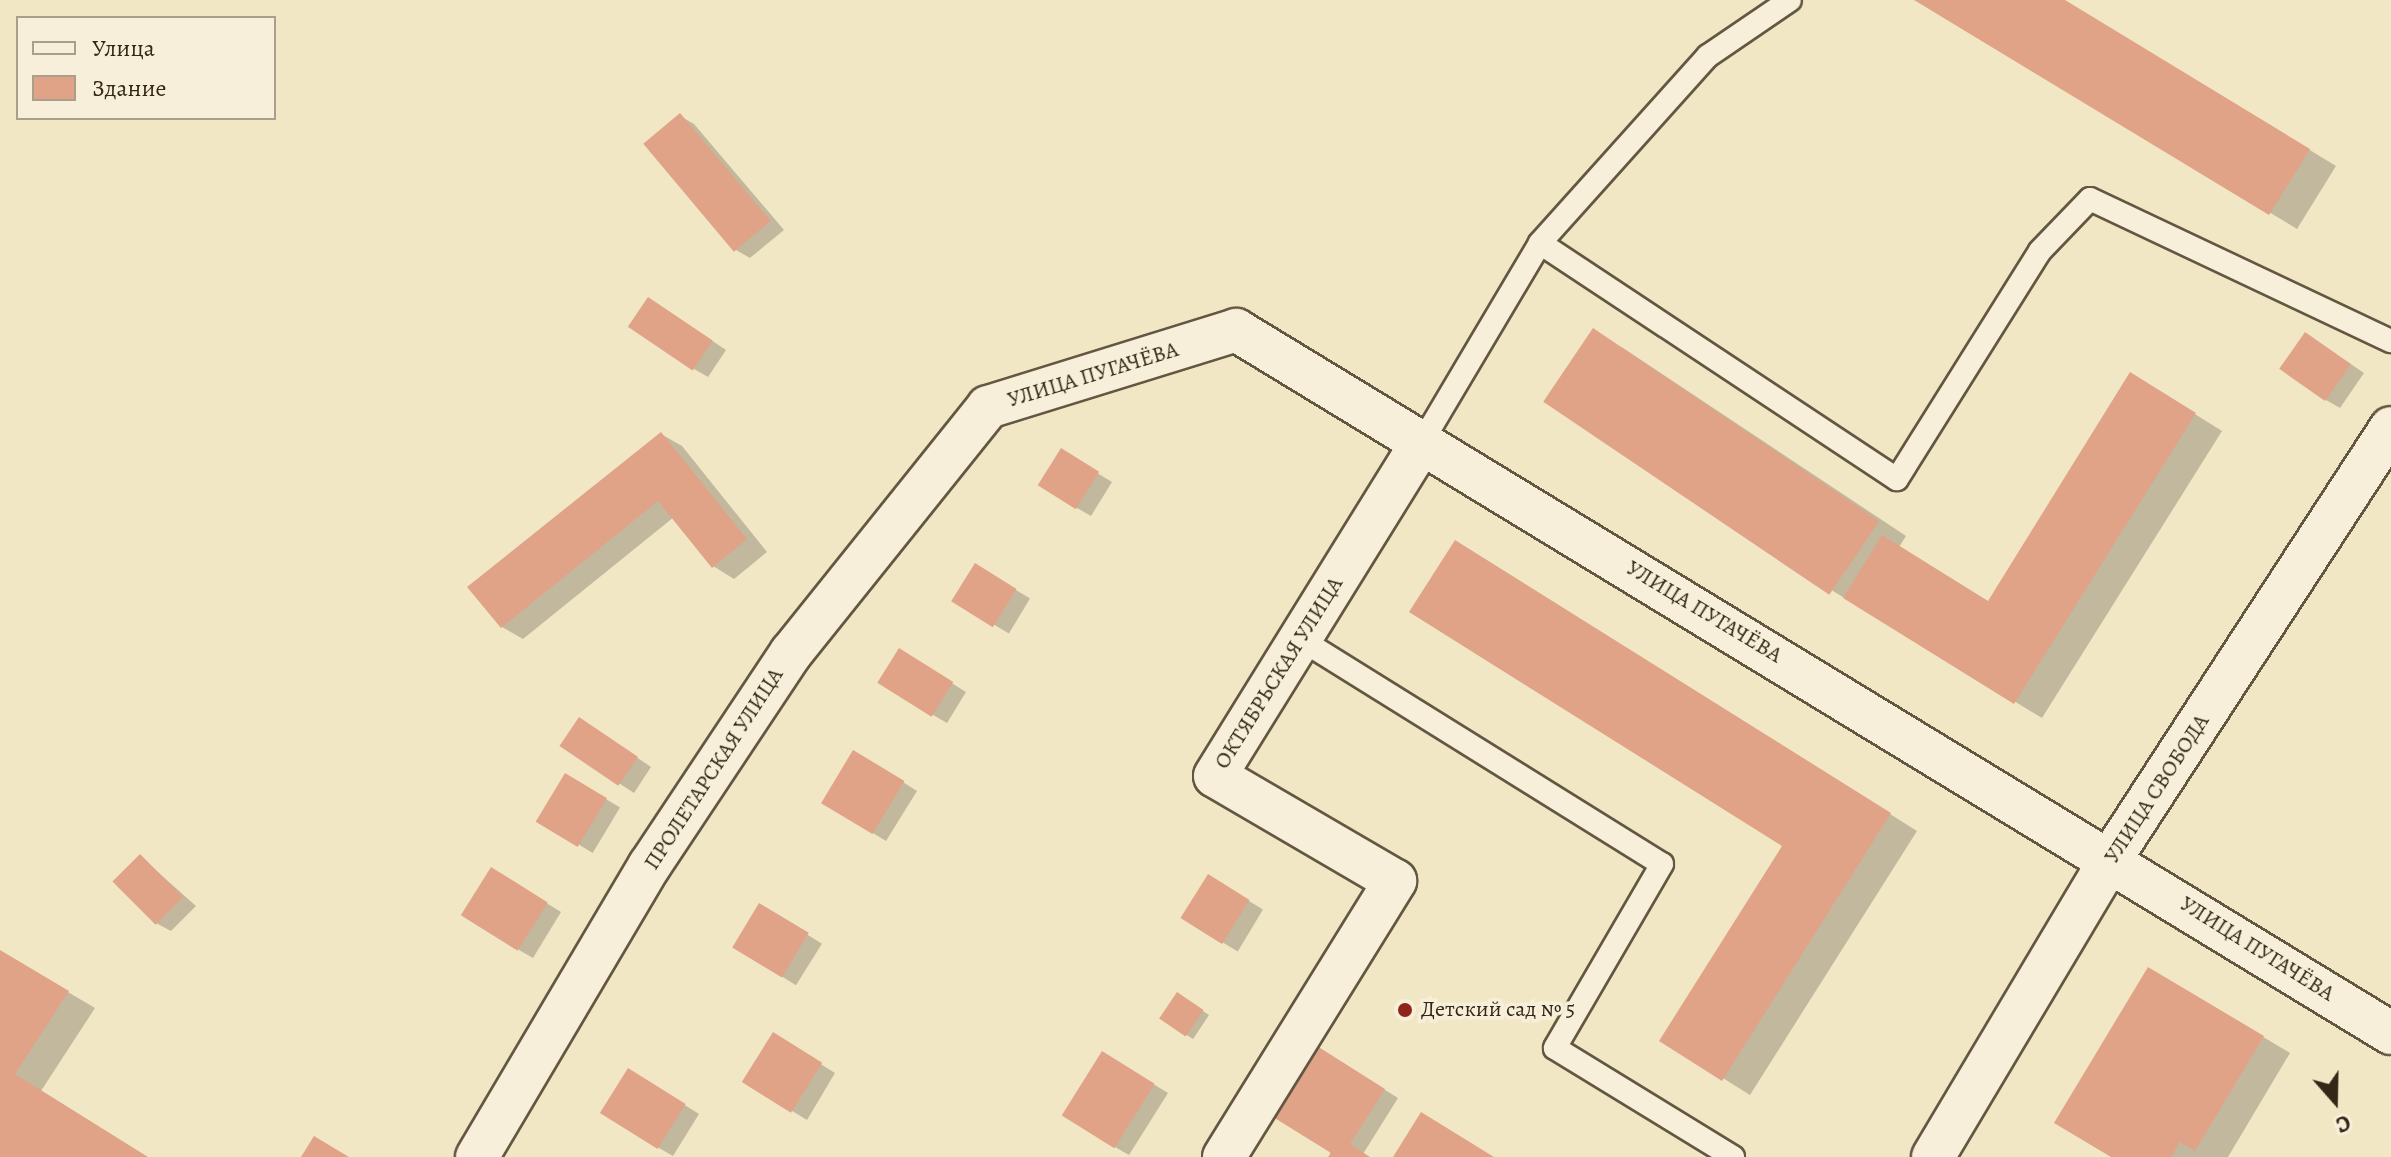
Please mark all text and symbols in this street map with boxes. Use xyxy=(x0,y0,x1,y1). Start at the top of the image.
legend xyxy=(16,16,276,120)
text: Улица xyxy=(92,32,155,64)
text: Здание xyxy=(92,72,167,104)
street label: УЛИЦА ПУГАЧЁВА xyxy=(1005,337,1181,413)
street label: УЛИЦА ПУГАЧЁВА xyxy=(1621,555,1787,669)
street label: ОКТЯБРЬСКАЯ УЛИЦА xyxy=(1209,572,1349,774)
street label: ПРОЛЕТАРСКАЯ УЛИЦА xyxy=(639,663,789,875)
street label: УЛИЦА СВОБОДА xyxy=(2099,710,2215,868)
street label: УЛИЦА ПУГАЧЁВА xyxy=(2175,891,2339,1007)
place label: Детский сад № 5 xyxy=(1421,997,1575,1023)
marker: Детский сад № 5 xyxy=(1396,1001,1414,1019)
north arrow xyxy=(2295,1061,2375,1141)
text: С xyxy=(2332,1107,2355,1140)

